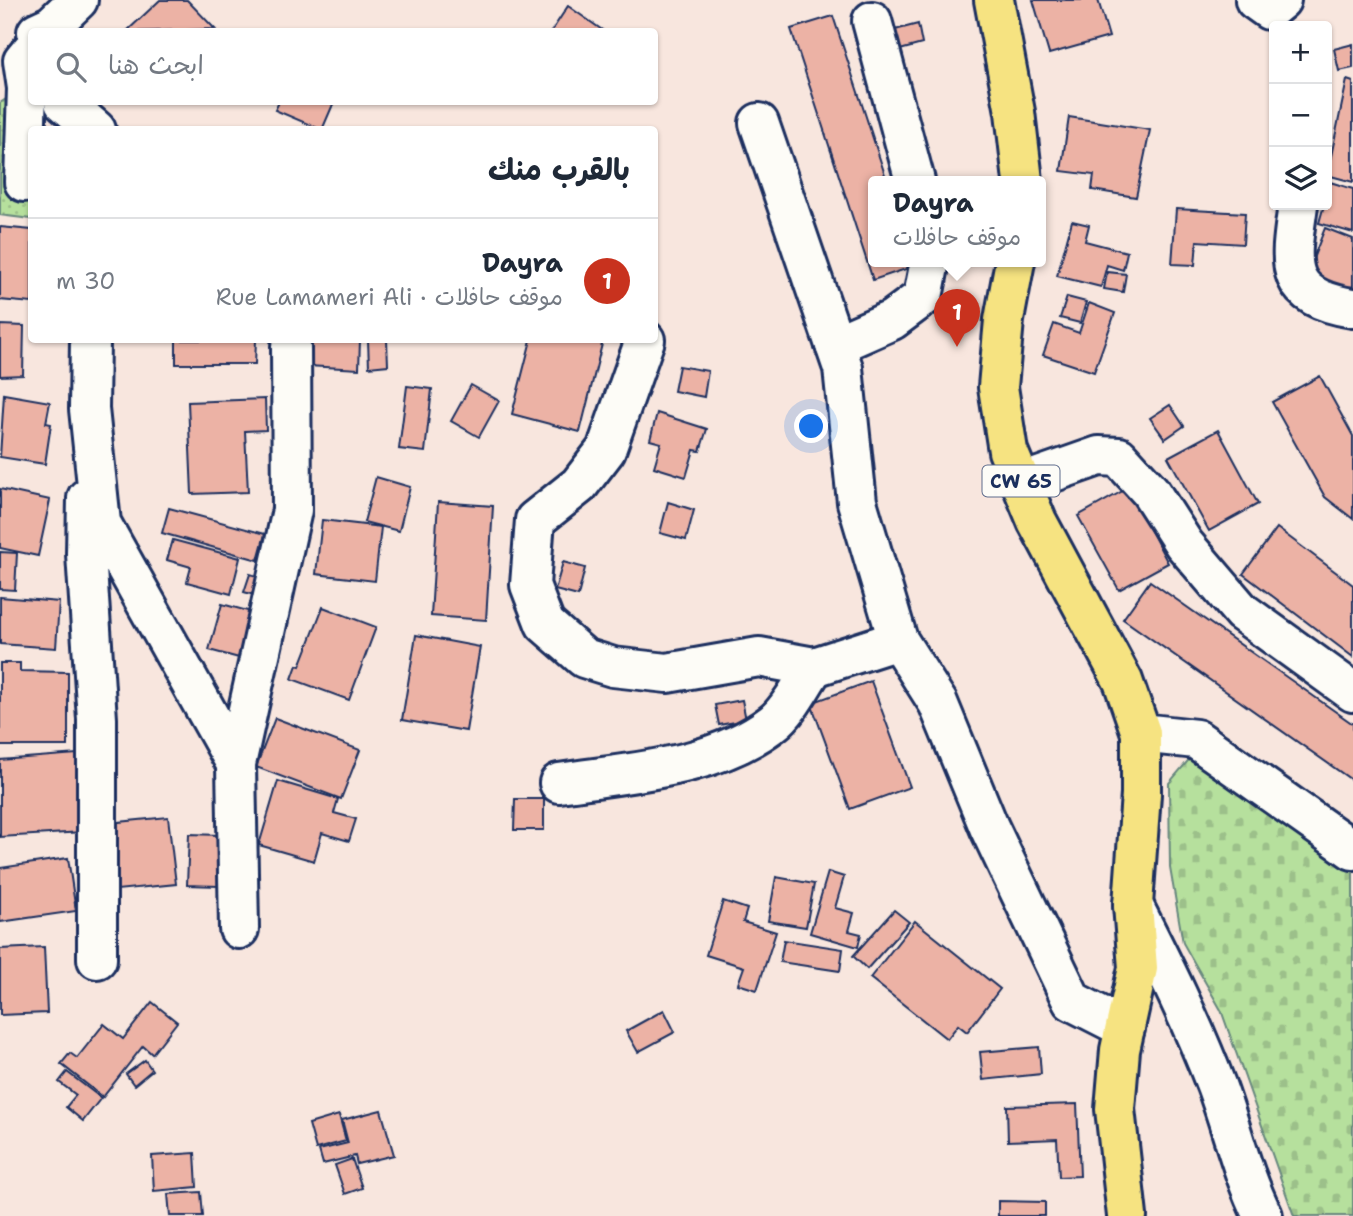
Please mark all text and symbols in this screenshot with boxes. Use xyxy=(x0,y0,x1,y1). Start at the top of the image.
map controls xyxy=(1269,21,1332,210)
button: + xyxy=(1269,21,1332,84)
search box xyxy=(28,28,658,105)
text: ابحث هنا xyxy=(108,47,204,82)
icon: search xyxy=(52,48,90,86)
button: − xyxy=(1269,84,1332,147)
button: layers xyxy=(1269,147,1332,210)
text: بالقرب منك xyxy=(488,149,630,190)
popup xyxy=(868,176,1046,267)
text: Dayra xyxy=(893,185,974,220)
text: موقف حافلات xyxy=(893,222,1021,252)
text: Dayra xyxy=(482,245,563,280)
text: 30 m xyxy=(56,266,115,296)
text: 1 xyxy=(602,266,612,296)
text: موقف حافلات · Rue Lamameri Ali xyxy=(216,282,563,312)
pin: 1 xyxy=(934,289,980,347)
your location xyxy=(794,409,828,443)
road number: CW 65 xyxy=(982,466,1060,496)

